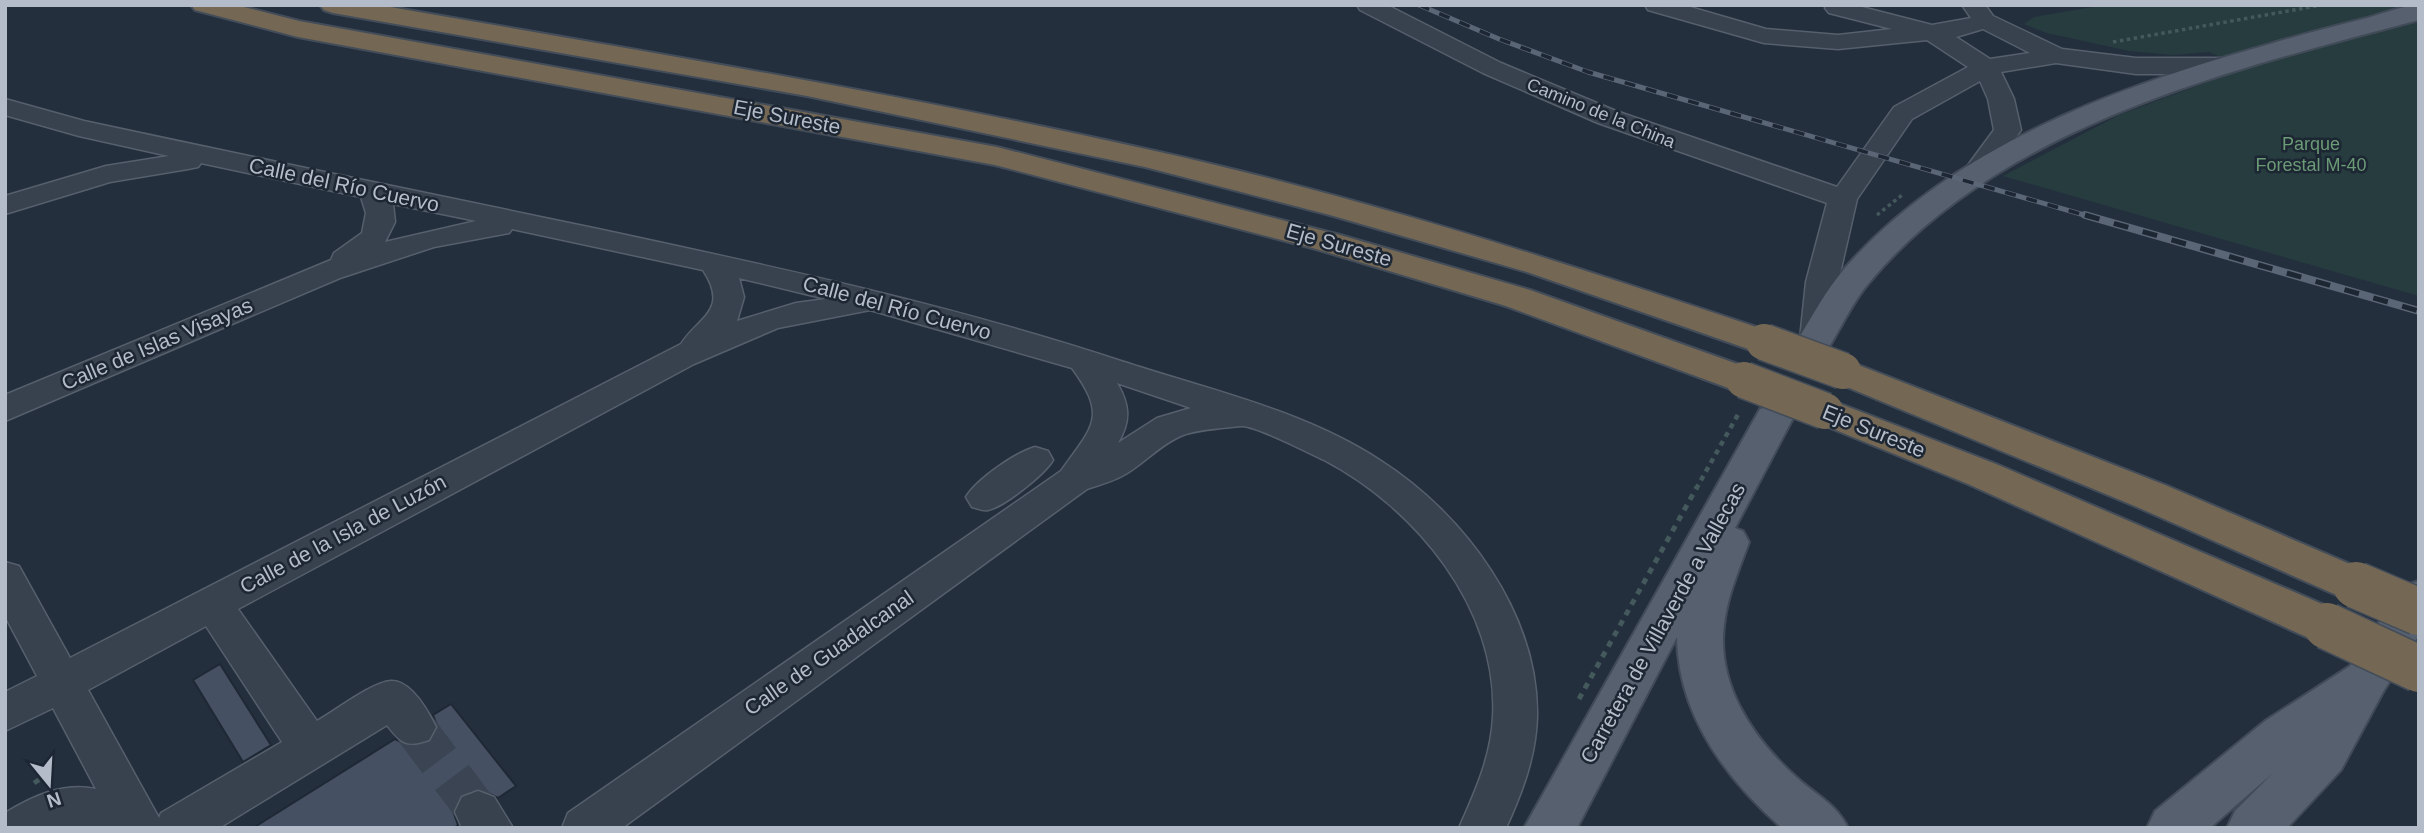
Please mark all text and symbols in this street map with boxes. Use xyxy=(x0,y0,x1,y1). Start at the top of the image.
street label: Camino de la China xyxy=(1524,74,1679,152)
street label: Eje Sureste xyxy=(732,95,843,138)
park label: Parque Forestal M-40 xyxy=(2255,134,2367,175)
street label: Calle del Río Cuervo xyxy=(247,153,441,216)
street label: Eje Sureste xyxy=(1284,219,1394,271)
street label: Calle del Río Cuervo xyxy=(801,271,994,344)
street label: Calle de Islas Visayas xyxy=(58,293,256,394)
street label: Eje Sureste xyxy=(1820,400,1929,462)
street label: Calle de la Isla de Luzón xyxy=(236,469,450,598)
street label: Carretera de Villaverde a Vallecas xyxy=(1576,479,1749,767)
street label: Calle de Guadalcanal xyxy=(740,586,918,720)
north arrow xyxy=(14,749,84,819)
text: N xyxy=(44,788,64,812)

